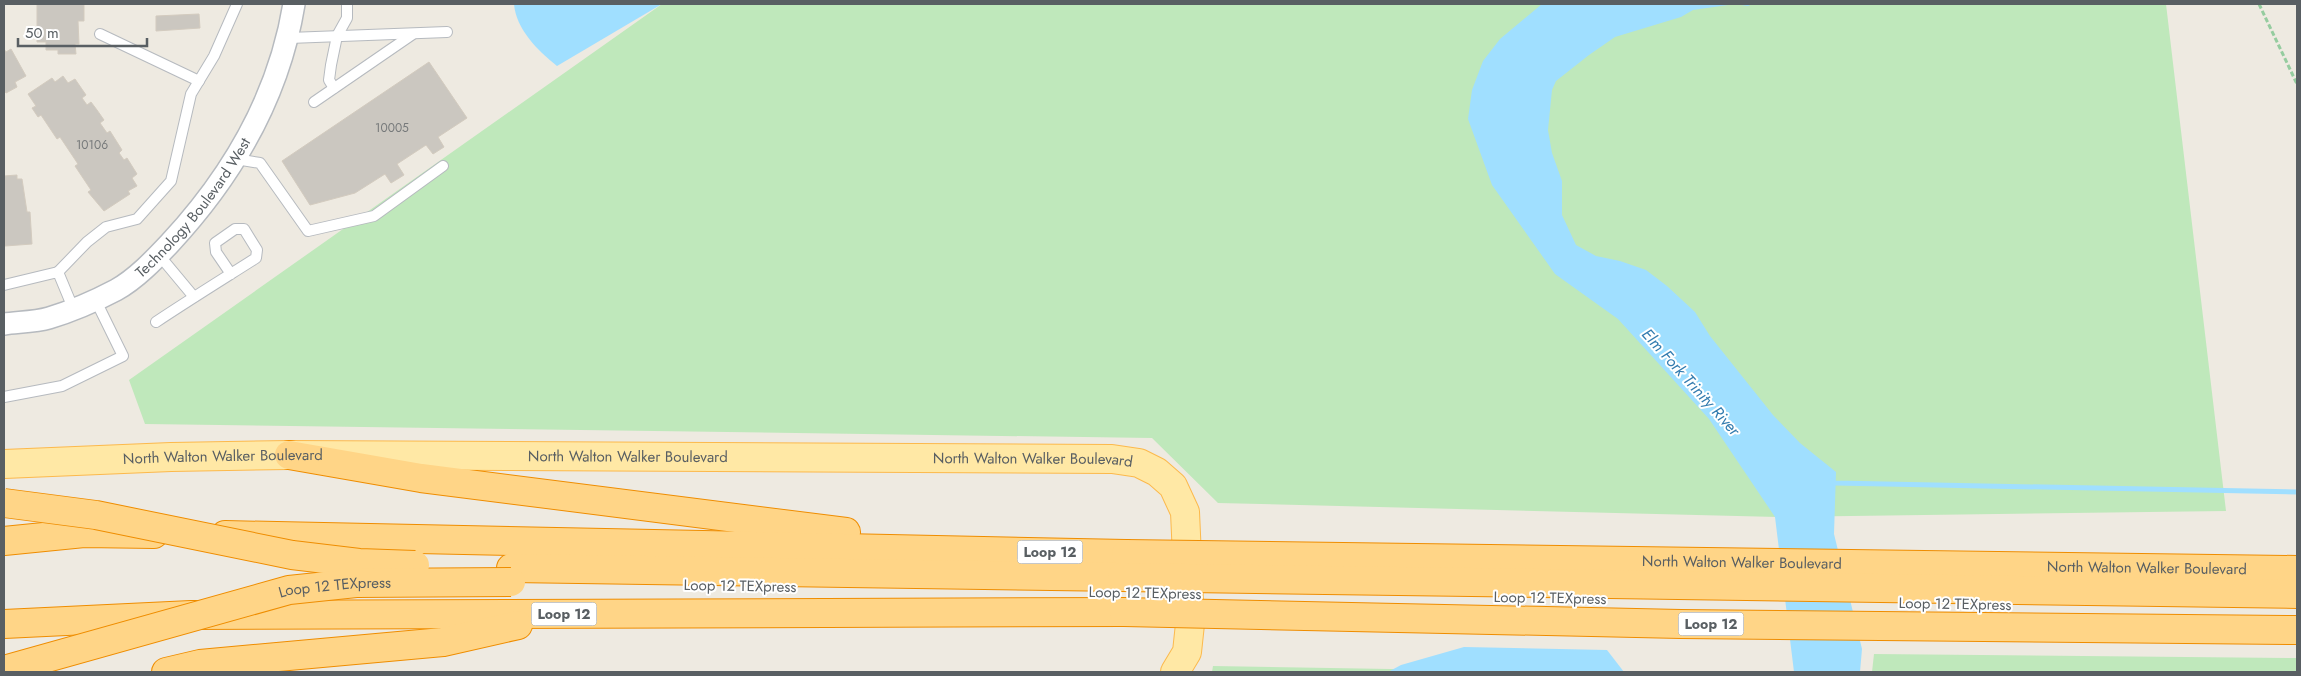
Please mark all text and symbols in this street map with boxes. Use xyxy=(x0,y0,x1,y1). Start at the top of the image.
scale bar xyxy=(18,15,146,47)
text: 50 m xyxy=(25,22,59,44)
house number: 10005 xyxy=(375,119,409,137)
street label: Technology Boulevard West xyxy=(131,133,256,283)
house number: 10106 xyxy=(76,136,108,154)
water label: Elm Fork Trinity River xyxy=(1637,323,1747,442)
street label: North Walton Walker Boulevard xyxy=(122,444,323,470)
street label: North Walton Walker Boulevard xyxy=(528,445,728,468)
street label: North Walton Walker Boulevard xyxy=(933,447,1134,473)
road number: Loop 12 xyxy=(1018,540,1082,564)
street label: North Walton Walker Boulevard xyxy=(1642,550,1842,575)
street label: North Walton Walker Boulevard xyxy=(2047,556,2247,580)
street label: Loop 12 TEXpress xyxy=(276,572,391,603)
street label: Loop 12 TEXpress xyxy=(683,574,797,598)
street label: Loop 12 TEXpress xyxy=(1088,581,1202,605)
street label: Loop 12 TEXpress xyxy=(1493,586,1607,610)
street label: Loop 12 TEXpress xyxy=(1898,592,2012,616)
road number: Loop 12 xyxy=(532,602,596,626)
road number: Loop 12 xyxy=(1678,612,1744,636)

